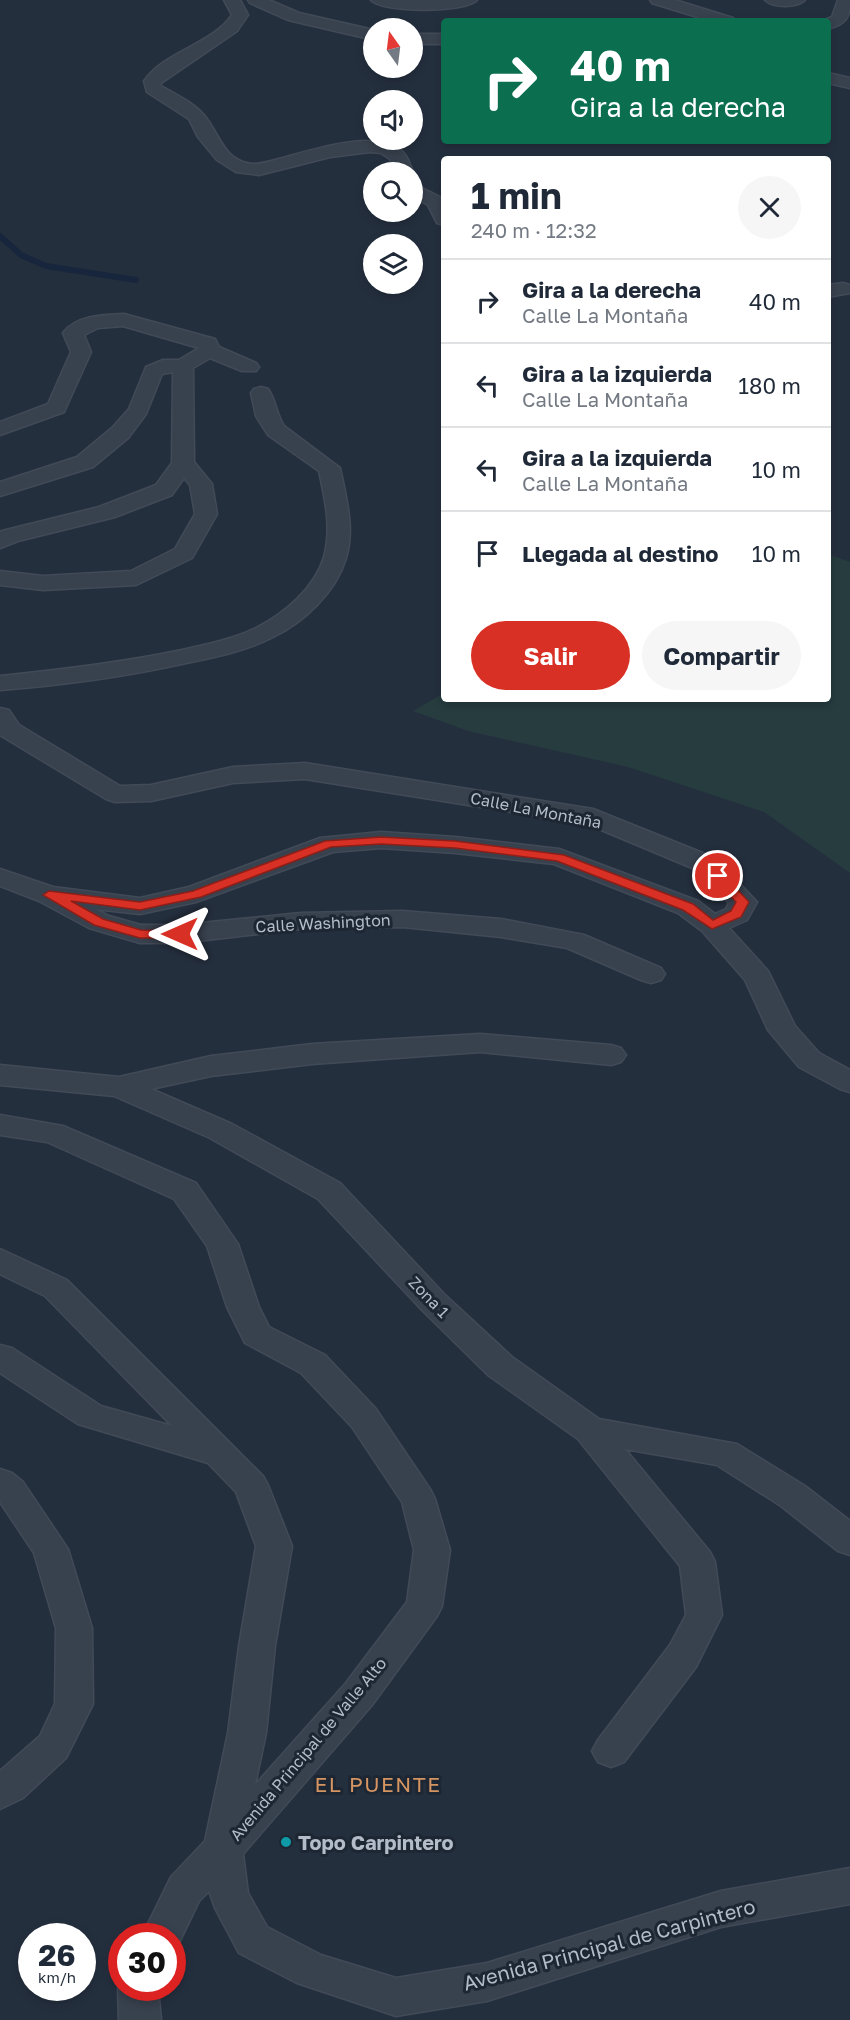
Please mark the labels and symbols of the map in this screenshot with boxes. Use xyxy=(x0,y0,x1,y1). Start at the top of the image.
north arrow xyxy=(363,18,423,78)
street label: Calle La Montaña xyxy=(469,787,603,833)
pin xyxy=(692,850,743,901)
position arrow xyxy=(148,902,212,966)
street label: Calle Washington xyxy=(255,909,391,937)
street label: Zona 1 xyxy=(405,1272,454,1322)
street label: Avenida Principal de Valle Alto xyxy=(225,1653,391,1845)
district label: EL PUENTE xyxy=(314,1771,442,1797)
place label: Topo Carpintero xyxy=(298,1830,453,1854)
marker: Topo Carpintero xyxy=(279,1835,293,1849)
street label: Avenida Principal de Carpintero xyxy=(460,1893,758,1995)
speed limit sign: 30 xyxy=(108,1923,186,2001)

